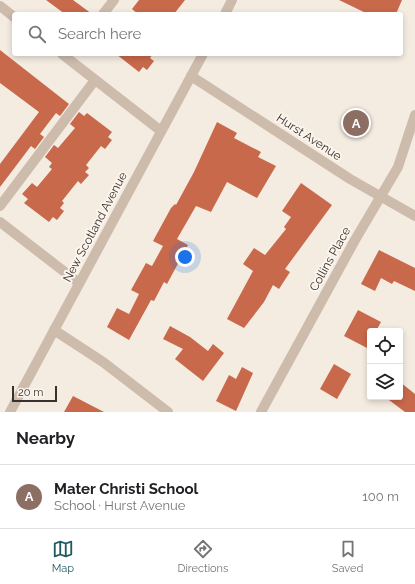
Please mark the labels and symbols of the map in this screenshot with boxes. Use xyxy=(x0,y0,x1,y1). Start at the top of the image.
pin: A xyxy=(343,108,369,138)
street label: Hurst Avenue xyxy=(274,111,344,163)
street label: New Scotland Avenue xyxy=(60,170,130,284)
street label: Collins Place xyxy=(307,224,353,294)
your location xyxy=(175,247,195,267)
scale bar xyxy=(12,384,57,403)

